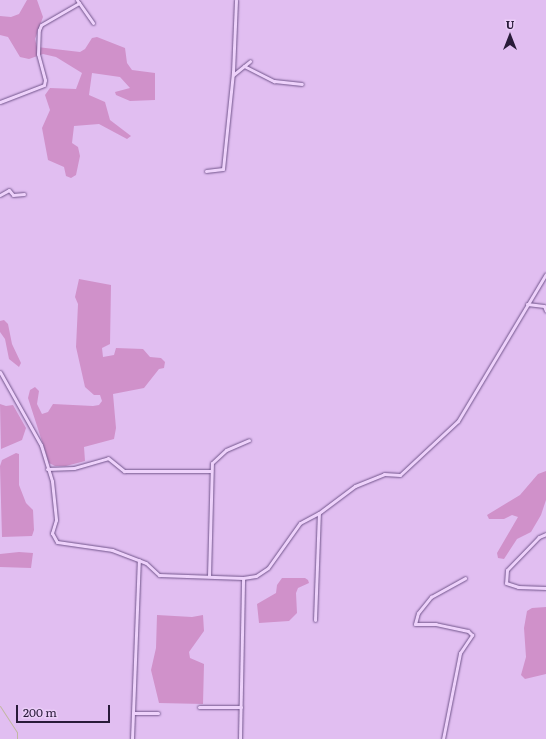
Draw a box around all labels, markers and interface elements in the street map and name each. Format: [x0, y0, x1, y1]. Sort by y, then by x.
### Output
north arrow [490, 16, 530, 56]
text: U [506, 16, 514, 32]
scale bar [18, 697, 112, 723]
text: 200 m [23, 703, 57, 721]

